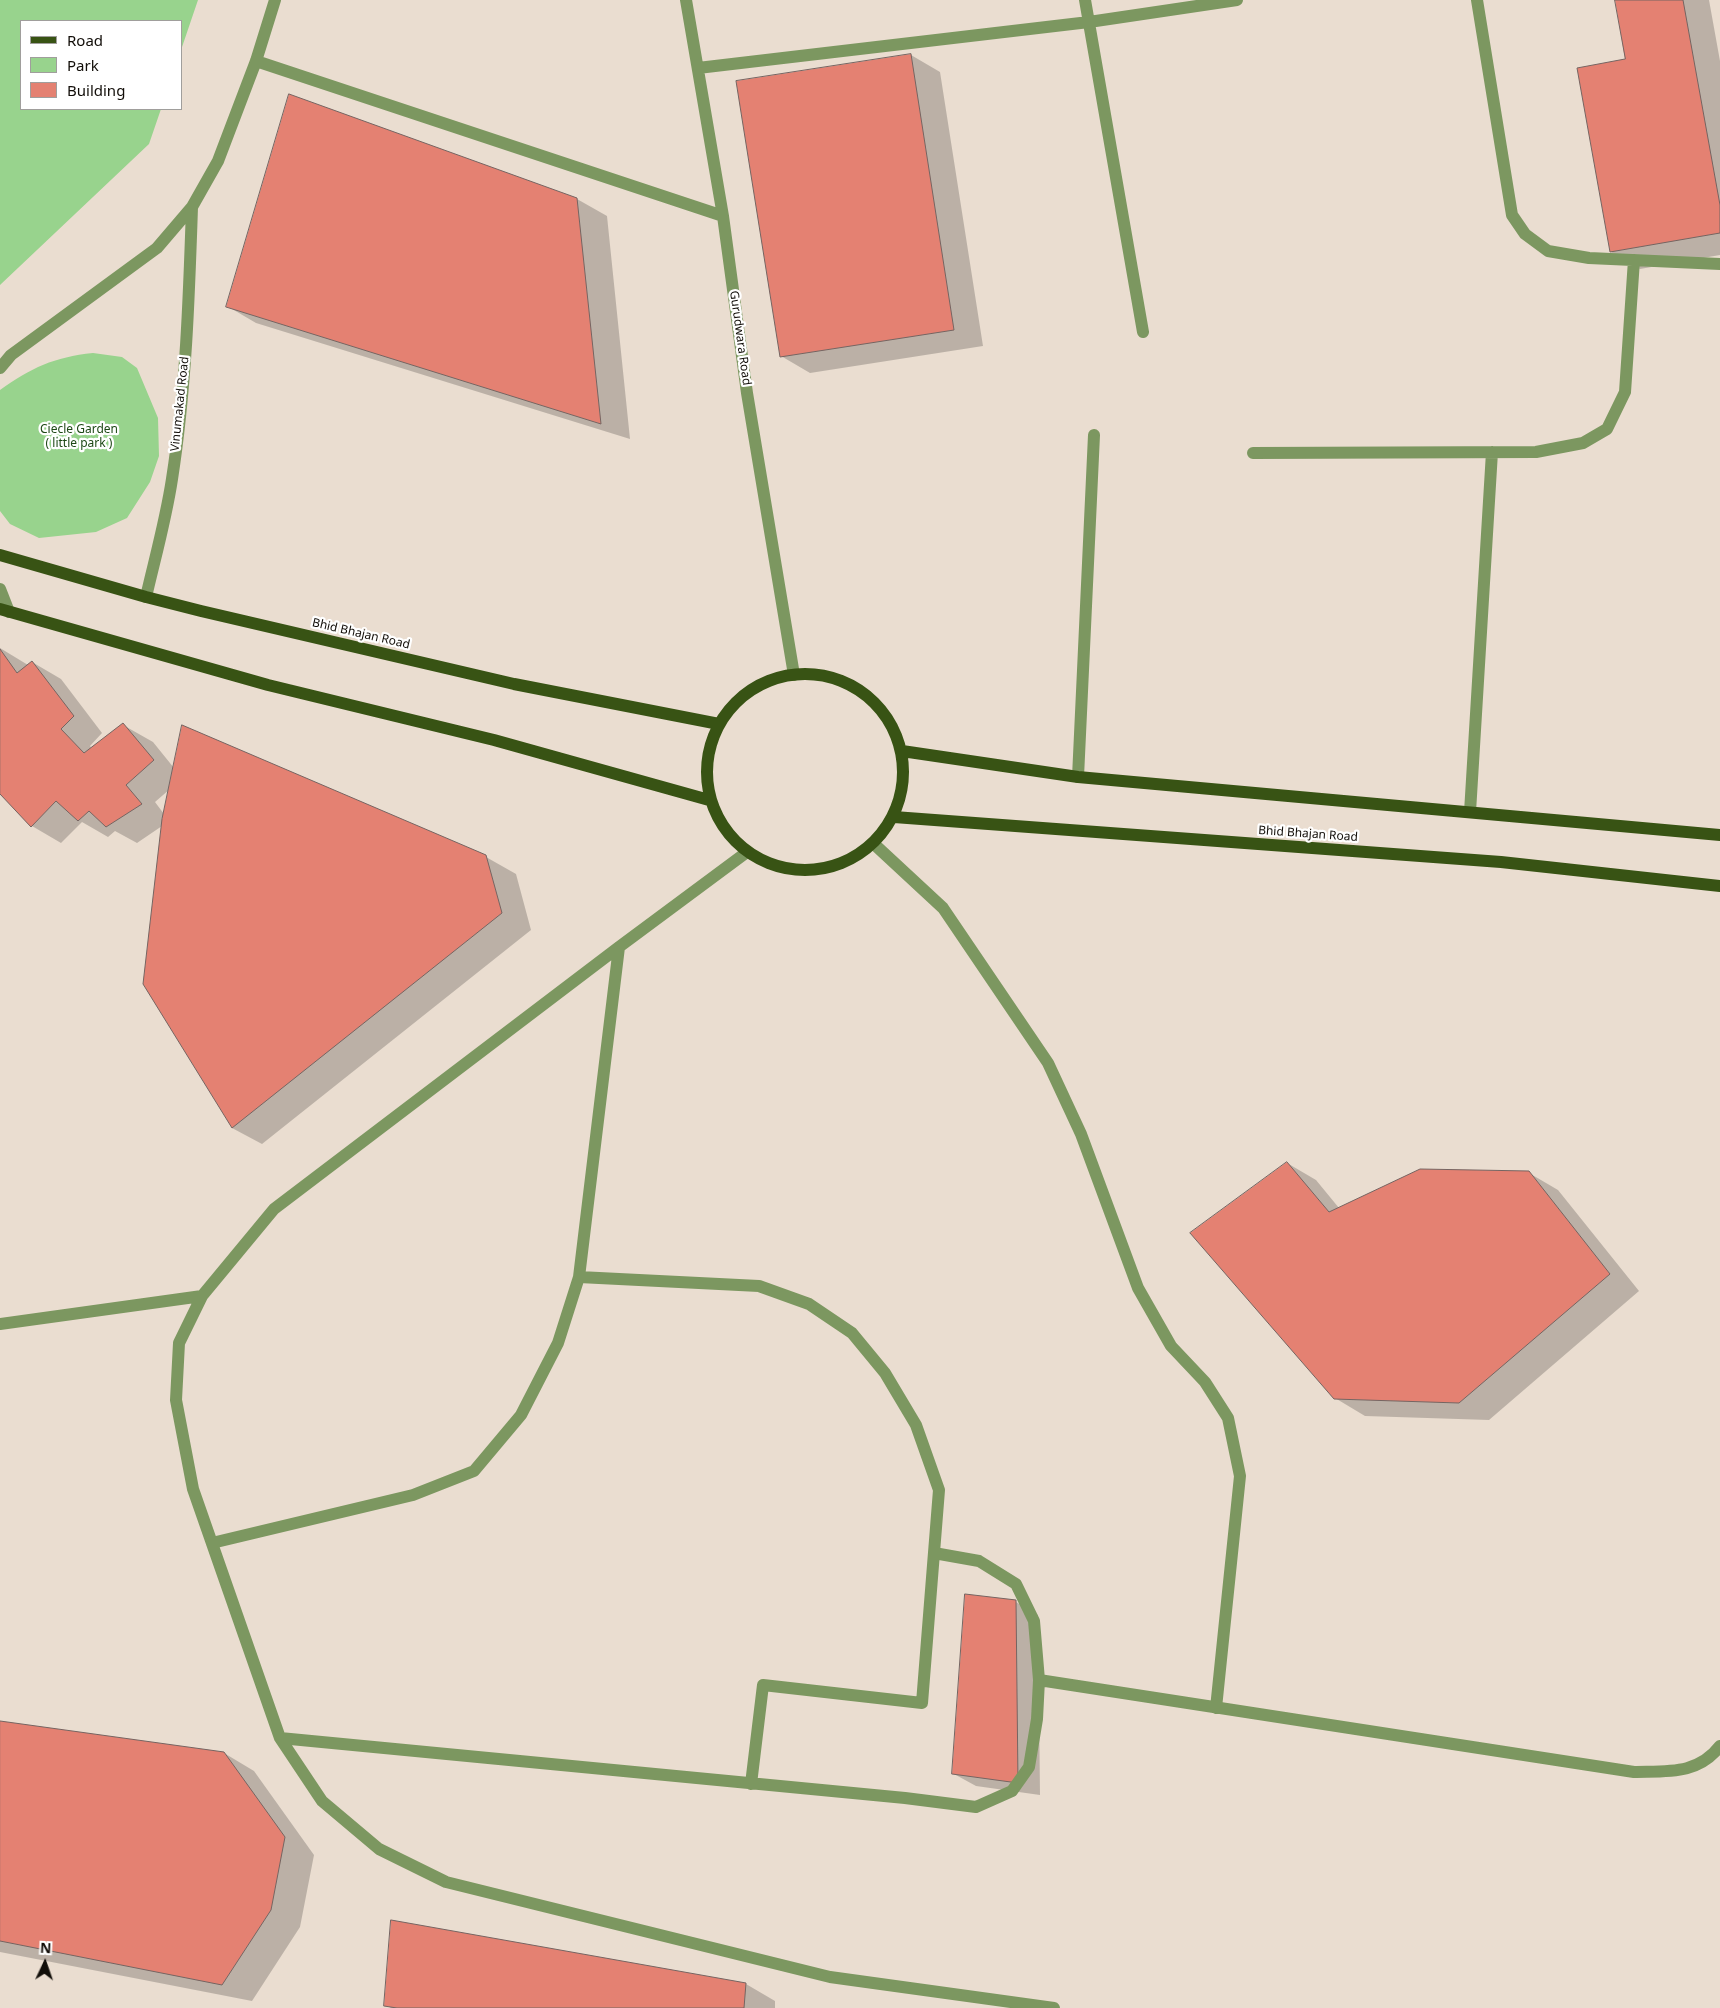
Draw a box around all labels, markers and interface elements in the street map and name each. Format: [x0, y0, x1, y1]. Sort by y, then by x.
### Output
legend [20, 20, 182, 110]
text: Road [67, 30, 103, 50]
text: Park [67, 55, 99, 75]
text: Building [67, 80, 125, 100]
street label: Gurudwara Road [726, 290, 754, 386]
street label: Vinumakad Road [168, 356, 192, 452]
park label: Ciecle Garden ( little park ) [40, 423, 118, 451]
street label: Bhid Bhajan Road [311, 616, 411, 652]
street label: Bhid Bhajan Road [1258, 823, 1358, 845]
north arrow [20, 1938, 70, 1988]
text: N [40, 1938, 52, 1957]

